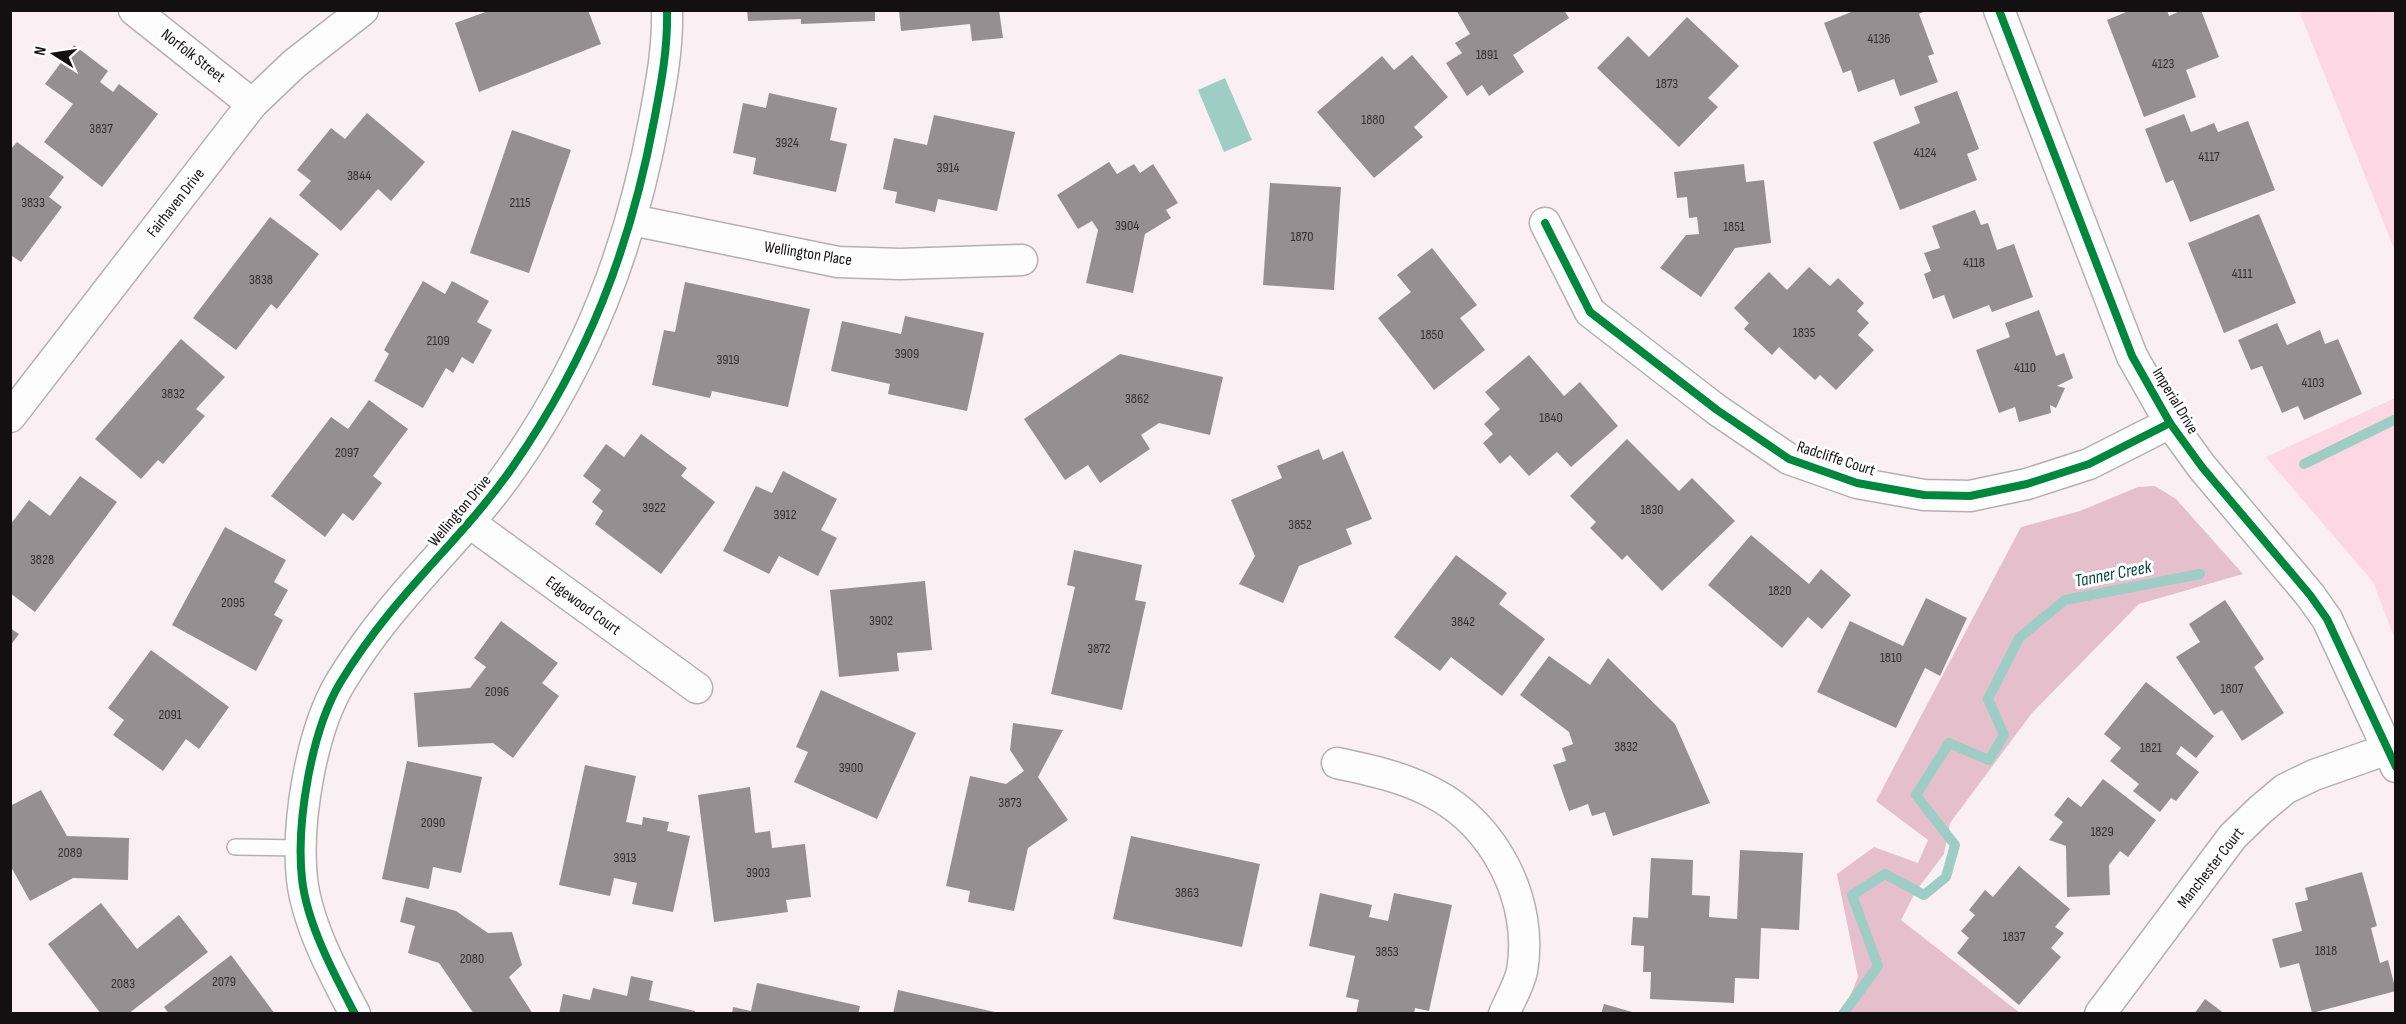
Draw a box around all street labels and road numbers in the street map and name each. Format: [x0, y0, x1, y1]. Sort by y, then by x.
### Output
street label: Norfolk Street [157, 25, 229, 87]
street label: Fairhaven Drive [143, 165, 209, 241]
street label: Wellington Place [763, 238, 853, 270]
street label: Imperial Drive [2148, 364, 2202, 438]
street label: Radcliffe Court [1794, 437, 1878, 481]
street label: Wellington Drive [425, 471, 495, 551]
street label: Edgewood Court [542, 572, 624, 640]
street label: Manchester Court [2174, 824, 2248, 912]

